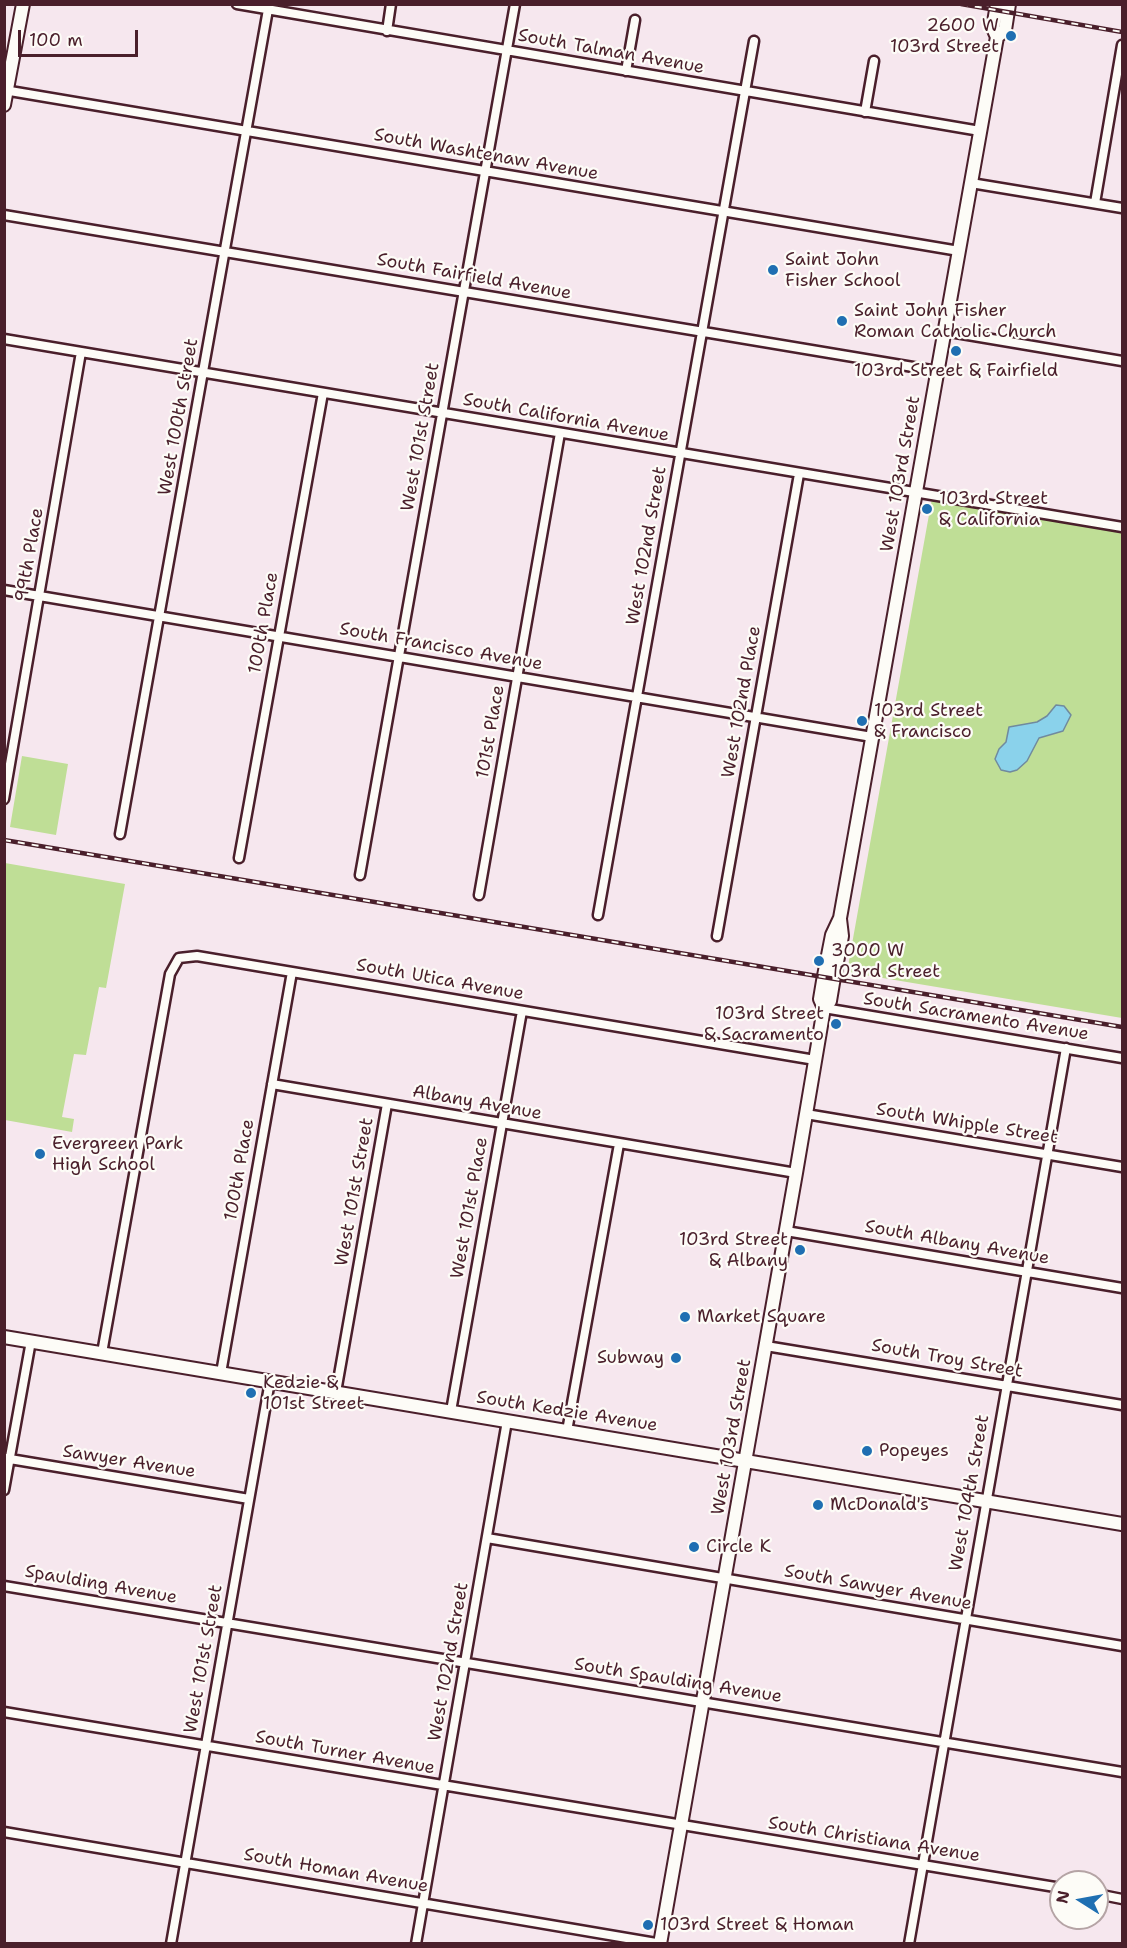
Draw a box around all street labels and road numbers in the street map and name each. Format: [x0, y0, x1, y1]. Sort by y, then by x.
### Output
street label: South Talman Avenue [516, 25, 706, 79]
street label: South Washtenaw Avenue [372, 125, 600, 185]
street label: South Fairfield Avenue [375, 249, 573, 305]
street label: West 100th Street [155, 337, 203, 497]
street label: West 101st Street [397, 361, 445, 513]
street label: South California Avenue [461, 389, 671, 447]
street label: West 103rd Street [877, 394, 925, 554]
street label: West 102nd Street [622, 465, 672, 627]
street label: 99th Place [11, 506, 49, 604]
street label: 100th Place [244, 570, 284, 676]
street label: South Francisco Avenue [338, 618, 544, 676]
street label: West 102nd Place [718, 624, 766, 780]
street label: 101st Place [472, 684, 510, 780]
street label: South Utica Avenue [355, 955, 525, 1005]
street label: South Sacramento Avenue [862, 988, 1090, 1046]
street label: Albany Avenue [411, 1081, 543, 1125]
street label: South Whipple Street [875, 1099, 1059, 1149]
street label: West 101st Street [331, 1116, 379, 1268]
street label: 100th Place [220, 1117, 260, 1223]
street label: West 101st Place [447, 1135, 493, 1281]
street label: South Albany Avenue [863, 1216, 1051, 1270]
street label: South Troy Street [870, 1335, 1024, 1383]
street label: West 103rd Street [708, 1357, 756, 1517]
street label: South Kedzie Avenue [475, 1387, 659, 1437]
street label: West 104th Street [946, 1413, 994, 1573]
street label: Sawyer Avenue [61, 1441, 197, 1483]
street label: Spaulding Avenue [23, 1561, 179, 1609]
street label: South Sawyer Avenue [782, 1561, 974, 1615]
street label: West 102nd Street [424, 1581, 474, 1743]
street label: West 101st Street [180, 1583, 228, 1735]
street label: South Spaulding Avenue [573, 1654, 783, 1708]
street label: South Turner Avenue [253, 1727, 437, 1779]
street label: South Christiana Avenue [767, 1813, 981, 1867]
street label: South Homan Avenue [242, 1844, 430, 1898]

